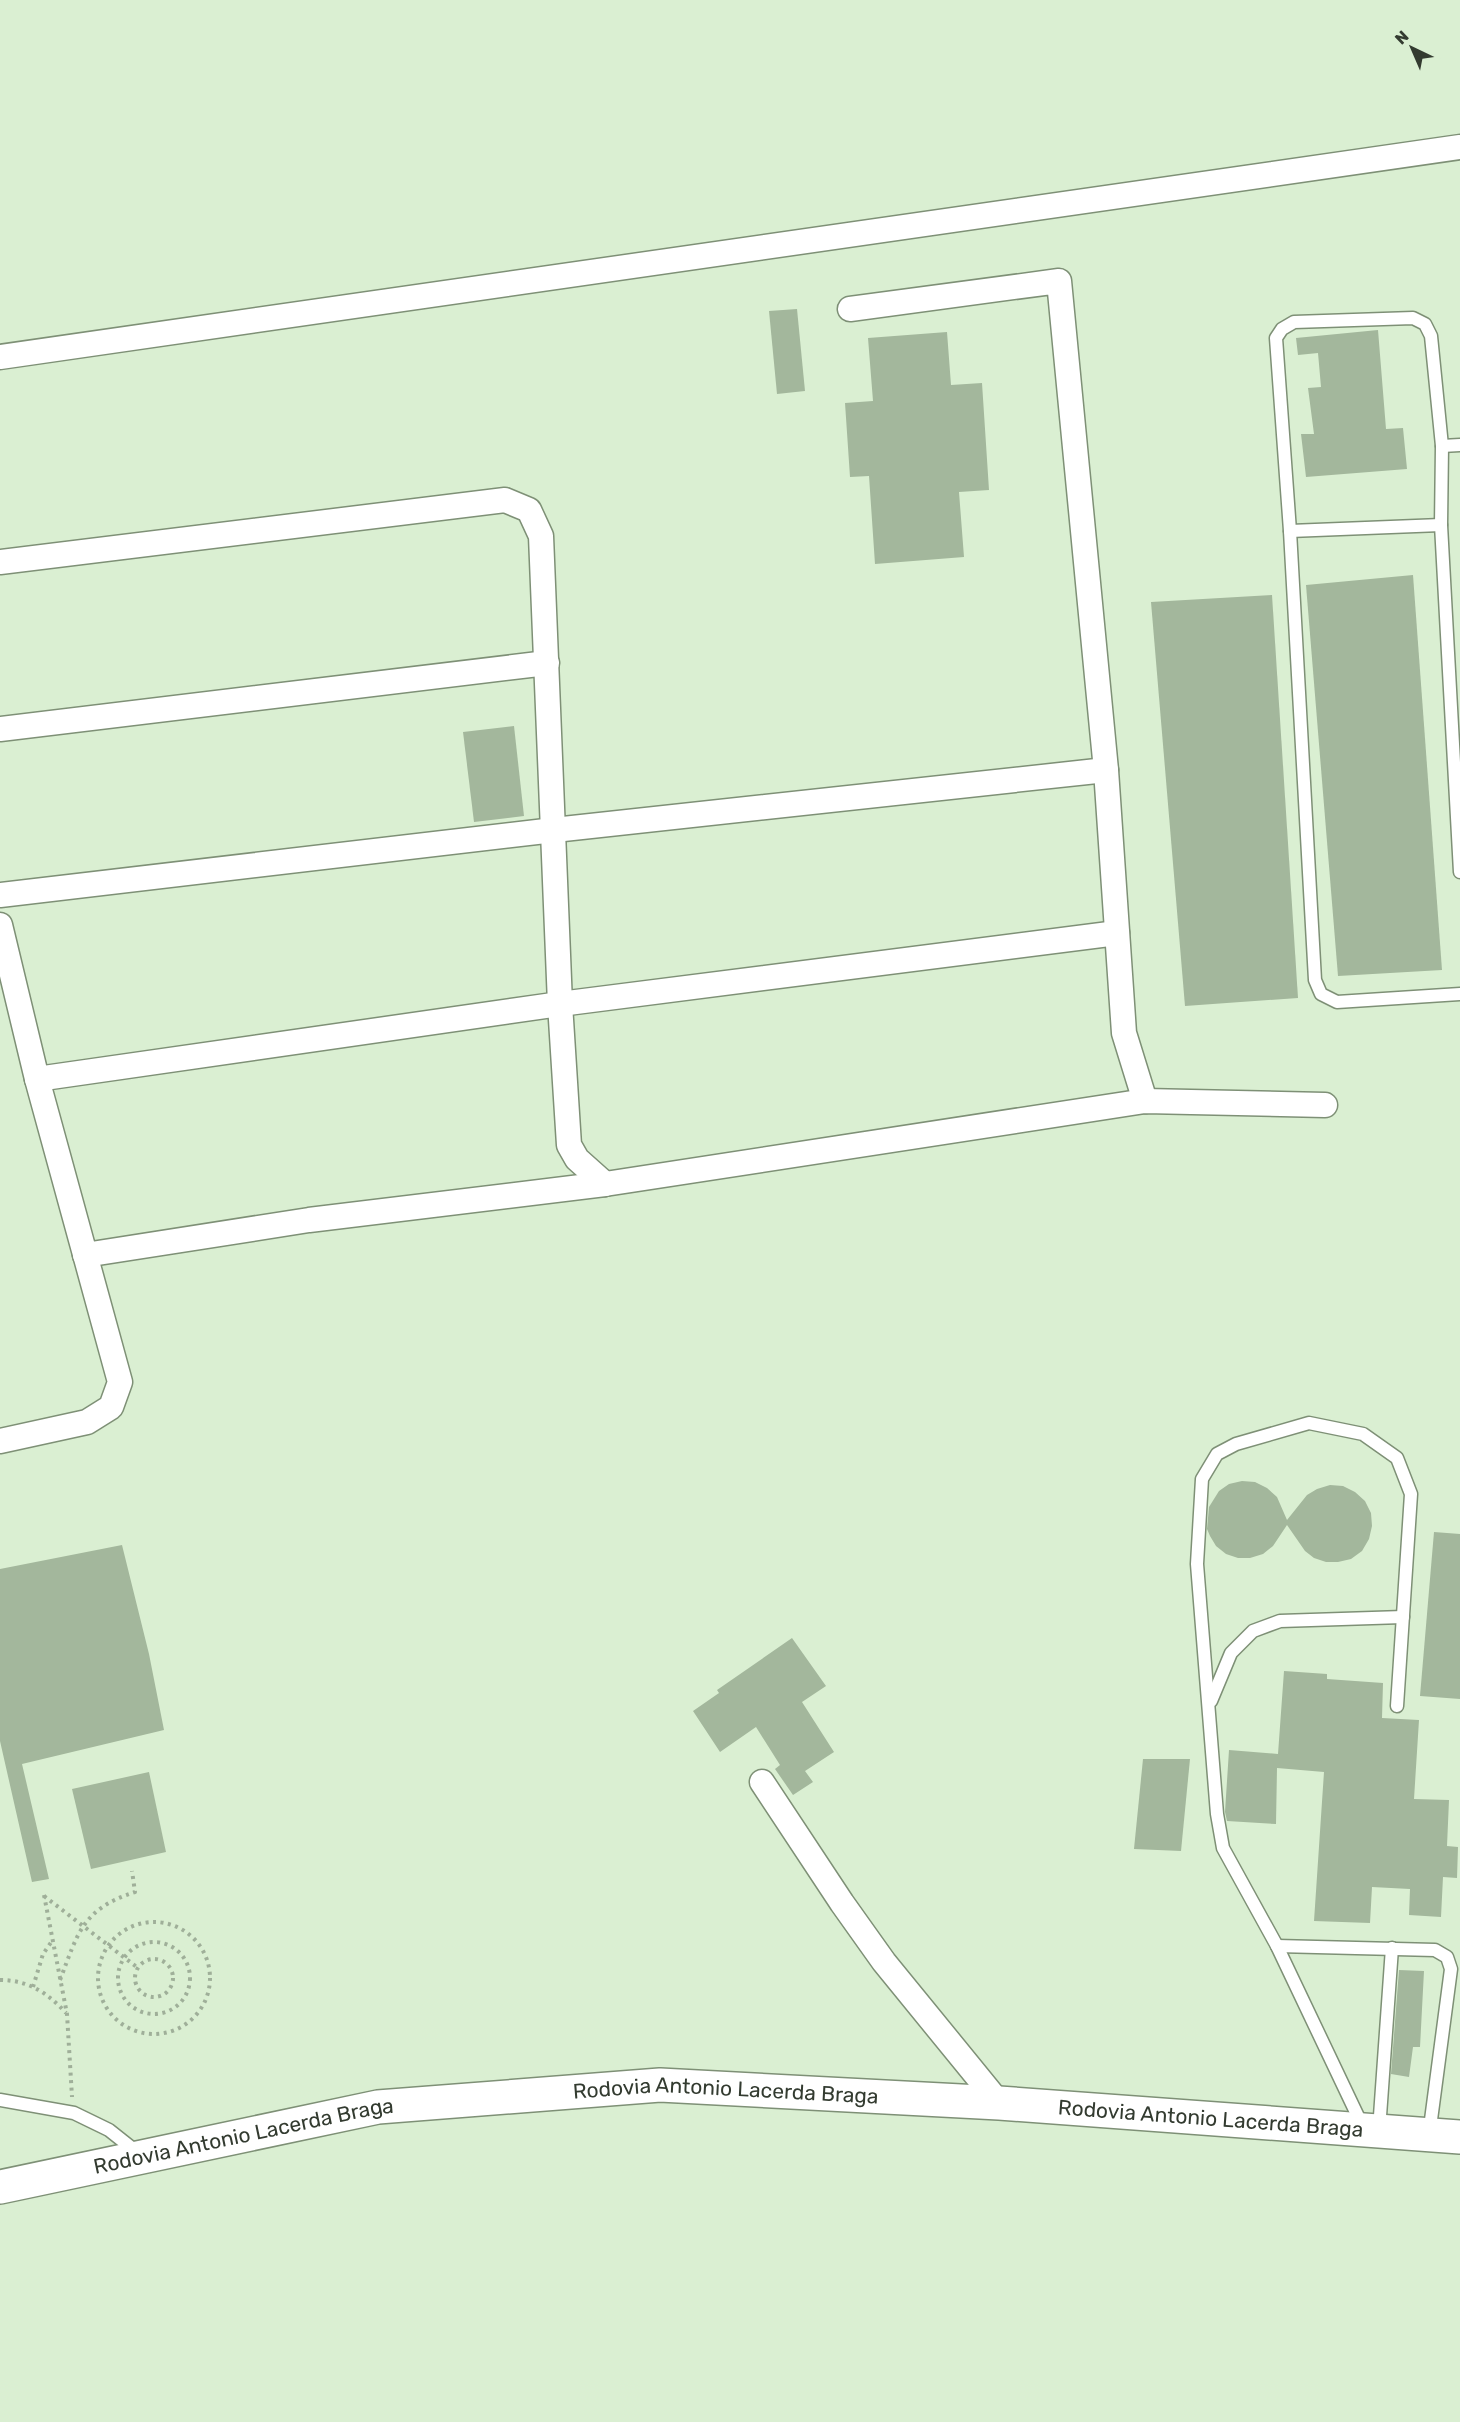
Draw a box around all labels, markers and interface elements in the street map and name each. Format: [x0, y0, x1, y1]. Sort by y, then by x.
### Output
north arrow [1382, 18, 1442, 78]
text: N [1391, 27, 1413, 48]
street label: Rodovia Antonio Lacerda Braga [572, 2072, 879, 2109]
street label: Rodovia Antonio Lacerda Braga [91, 2093, 395, 2179]
street label: Rodovia Antonio Lacerda Braga [1057, 2094, 1364, 2142]

